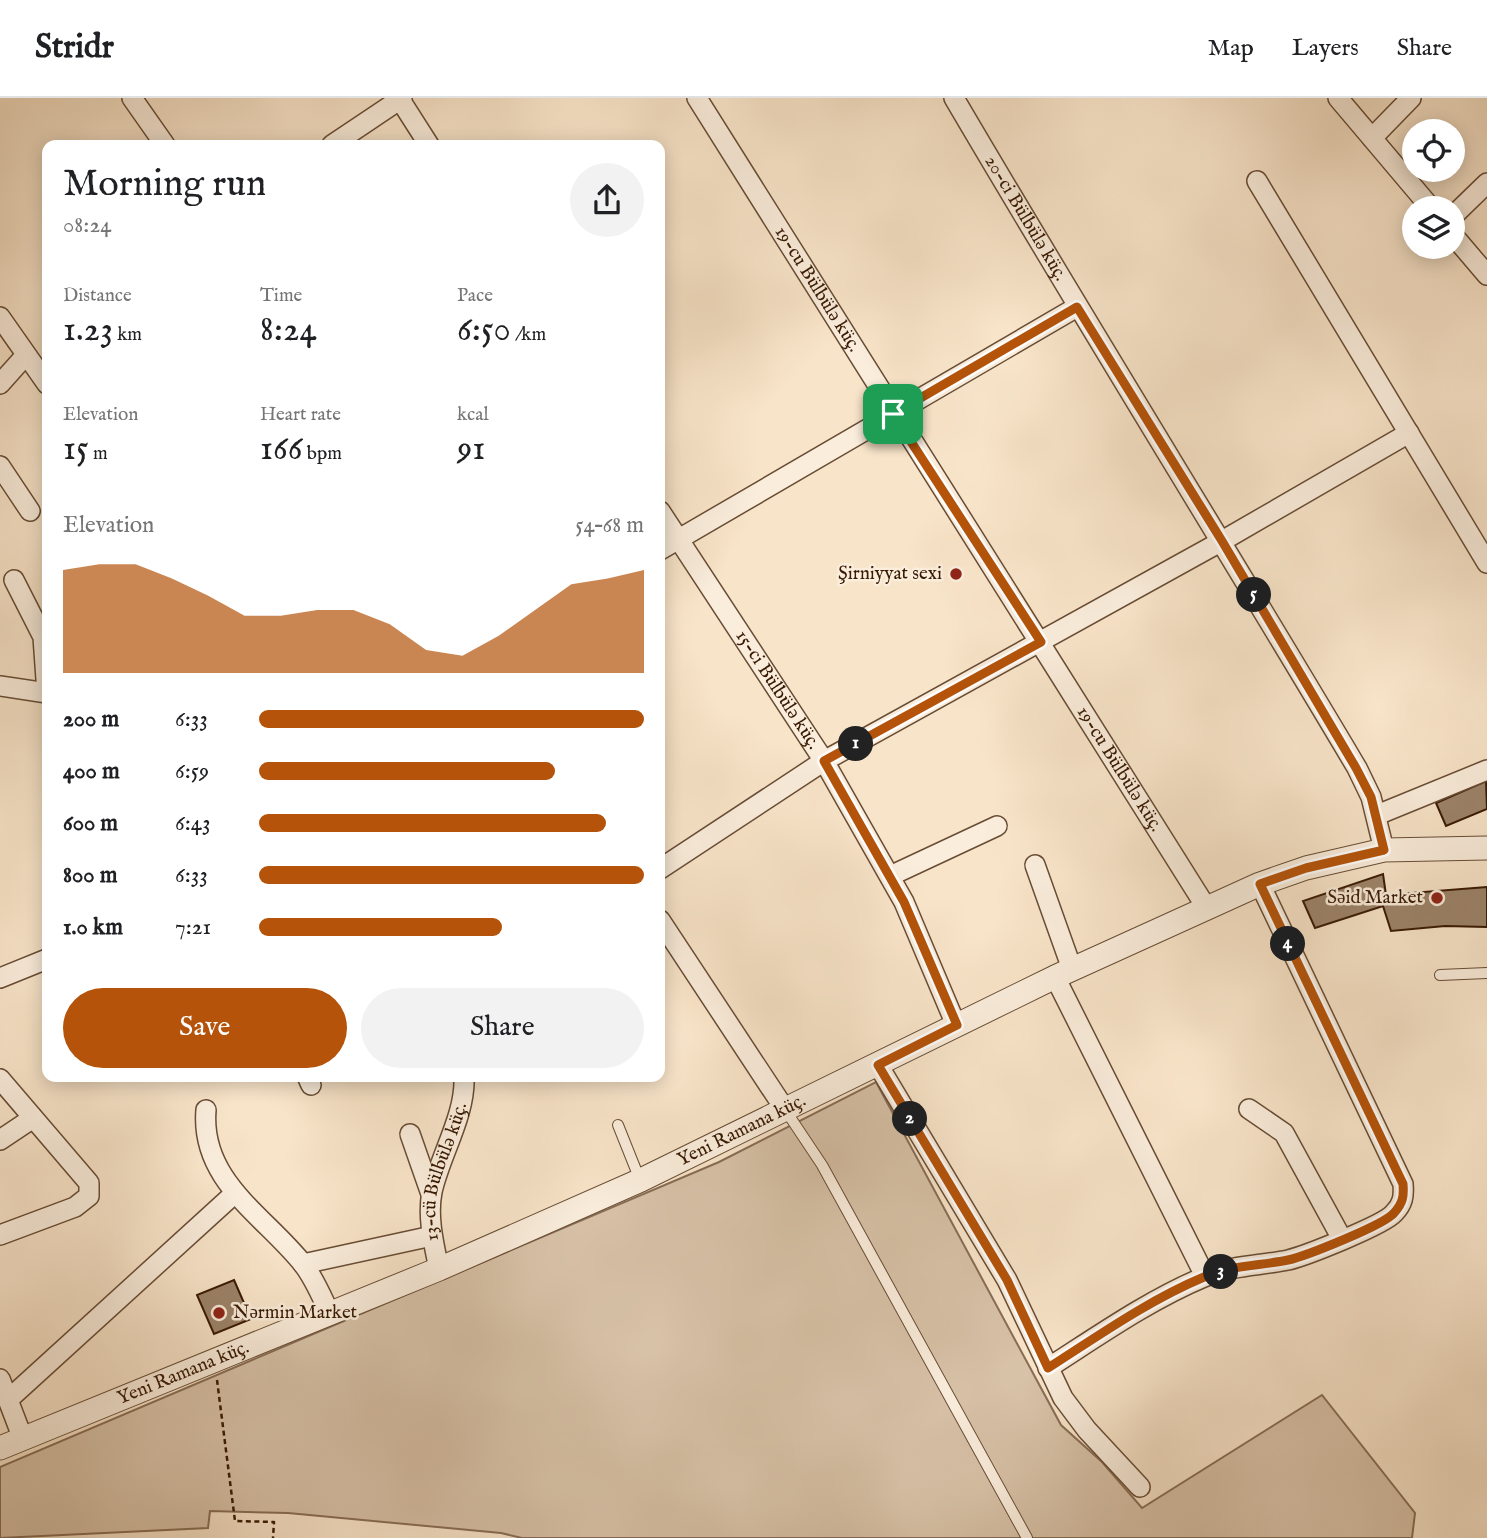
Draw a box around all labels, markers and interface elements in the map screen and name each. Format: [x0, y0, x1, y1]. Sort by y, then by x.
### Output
text: Stridr [35, 27, 114, 69]
text: Map [1208, 33, 1254, 64]
text: Layers [1292, 33, 1359, 64]
text: Share [1397, 33, 1452, 64]
map controls [1402, 119, 1465, 259]
button: locate [1402, 119, 1465, 182]
street label: 20-ci Bülbülə küç. [979, 151, 1072, 286]
text: Morning run [63, 161, 266, 209]
button: share [570, 163, 644, 237]
button: layers [1402, 196, 1465, 259]
text: 08:24 [63, 211, 111, 240]
street label: 19-cu Bülbülə küç. [769, 222, 866, 357]
text: Distance [63, 284, 132, 308]
text: Time [260, 284, 302, 308]
text: Pace [457, 284, 493, 308]
text: 1.23 [63, 308, 113, 353]
text: 8:24 [260, 308, 317, 353]
text: 6:50 [457, 308, 511, 353]
text: km [113, 323, 142, 347]
text: /km [511, 323, 546, 347]
pin [863, 384, 923, 444]
icon: arrive [874, 395, 912, 433]
text: Elevation [63, 403, 138, 427]
text: Heart rate [260, 403, 341, 427]
text: kcal [457, 403, 489, 427]
text: 15 [63, 427, 89, 472]
text: 166 [260, 427, 303, 472]
text: 91 [457, 427, 485, 472]
text: m [89, 442, 108, 466]
text: bpm [303, 442, 342, 466]
text: Elevation [63, 511, 154, 540]
text: 54–68 m [575, 511, 644, 540]
place label: Şirniyyat sexi [838, 562, 942, 586]
marker: Şirniyyat sexi [948, 566, 964, 582]
pin: 5 [1236, 578, 1272, 612]
text: 5 [1250, 582, 1257, 606]
street label: 15-ci Bülbülə küç. [730, 626, 825, 754]
street label: 19-cu Bülbülə küç. [1071, 702, 1168, 837]
text: 200 m [63, 705, 119, 734]
text: 6:33 [175, 705, 208, 734]
pin: 1 [838, 726, 874, 762]
text: 1 [852, 731, 859, 755]
text: 400 m [63, 757, 120, 786]
text: 6:59 [175, 757, 209, 786]
text: 600 m [63, 809, 118, 838]
text: 6:43 [175, 809, 211, 838]
text: 800 m [63, 861, 117, 890]
text: 6:33 [175, 861, 208, 890]
place label: Səid Market [1327, 886, 1423, 910]
marker: Səid Market [1429, 890, 1445, 906]
text: 1.0 km [63, 913, 123, 942]
text: 7:21 [175, 913, 211, 942]
pin: 4 [1270, 926, 1306, 962]
text: 4 [1283, 931, 1292, 955]
button: Save [63, 988, 347, 1068]
button: Share [361, 988, 644, 1068]
street label: Yeni Ramana küç. [673, 1089, 810, 1172]
street label: 13-cü Bülbülə küç. [418, 1101, 473, 1243]
pin: 2 [892, 1102, 928, 1136]
text: 2 [905, 1106, 914, 1130]
pin: 3 [1204, 1254, 1238, 1290]
text: 3 [1217, 1259, 1224, 1283]
place label: Nərmin Market [233, 1301, 358, 1325]
marker: Nərmin Market [211, 1305, 227, 1321]
street label: Yeni Ramana küç. [114, 1336, 253, 1411]

